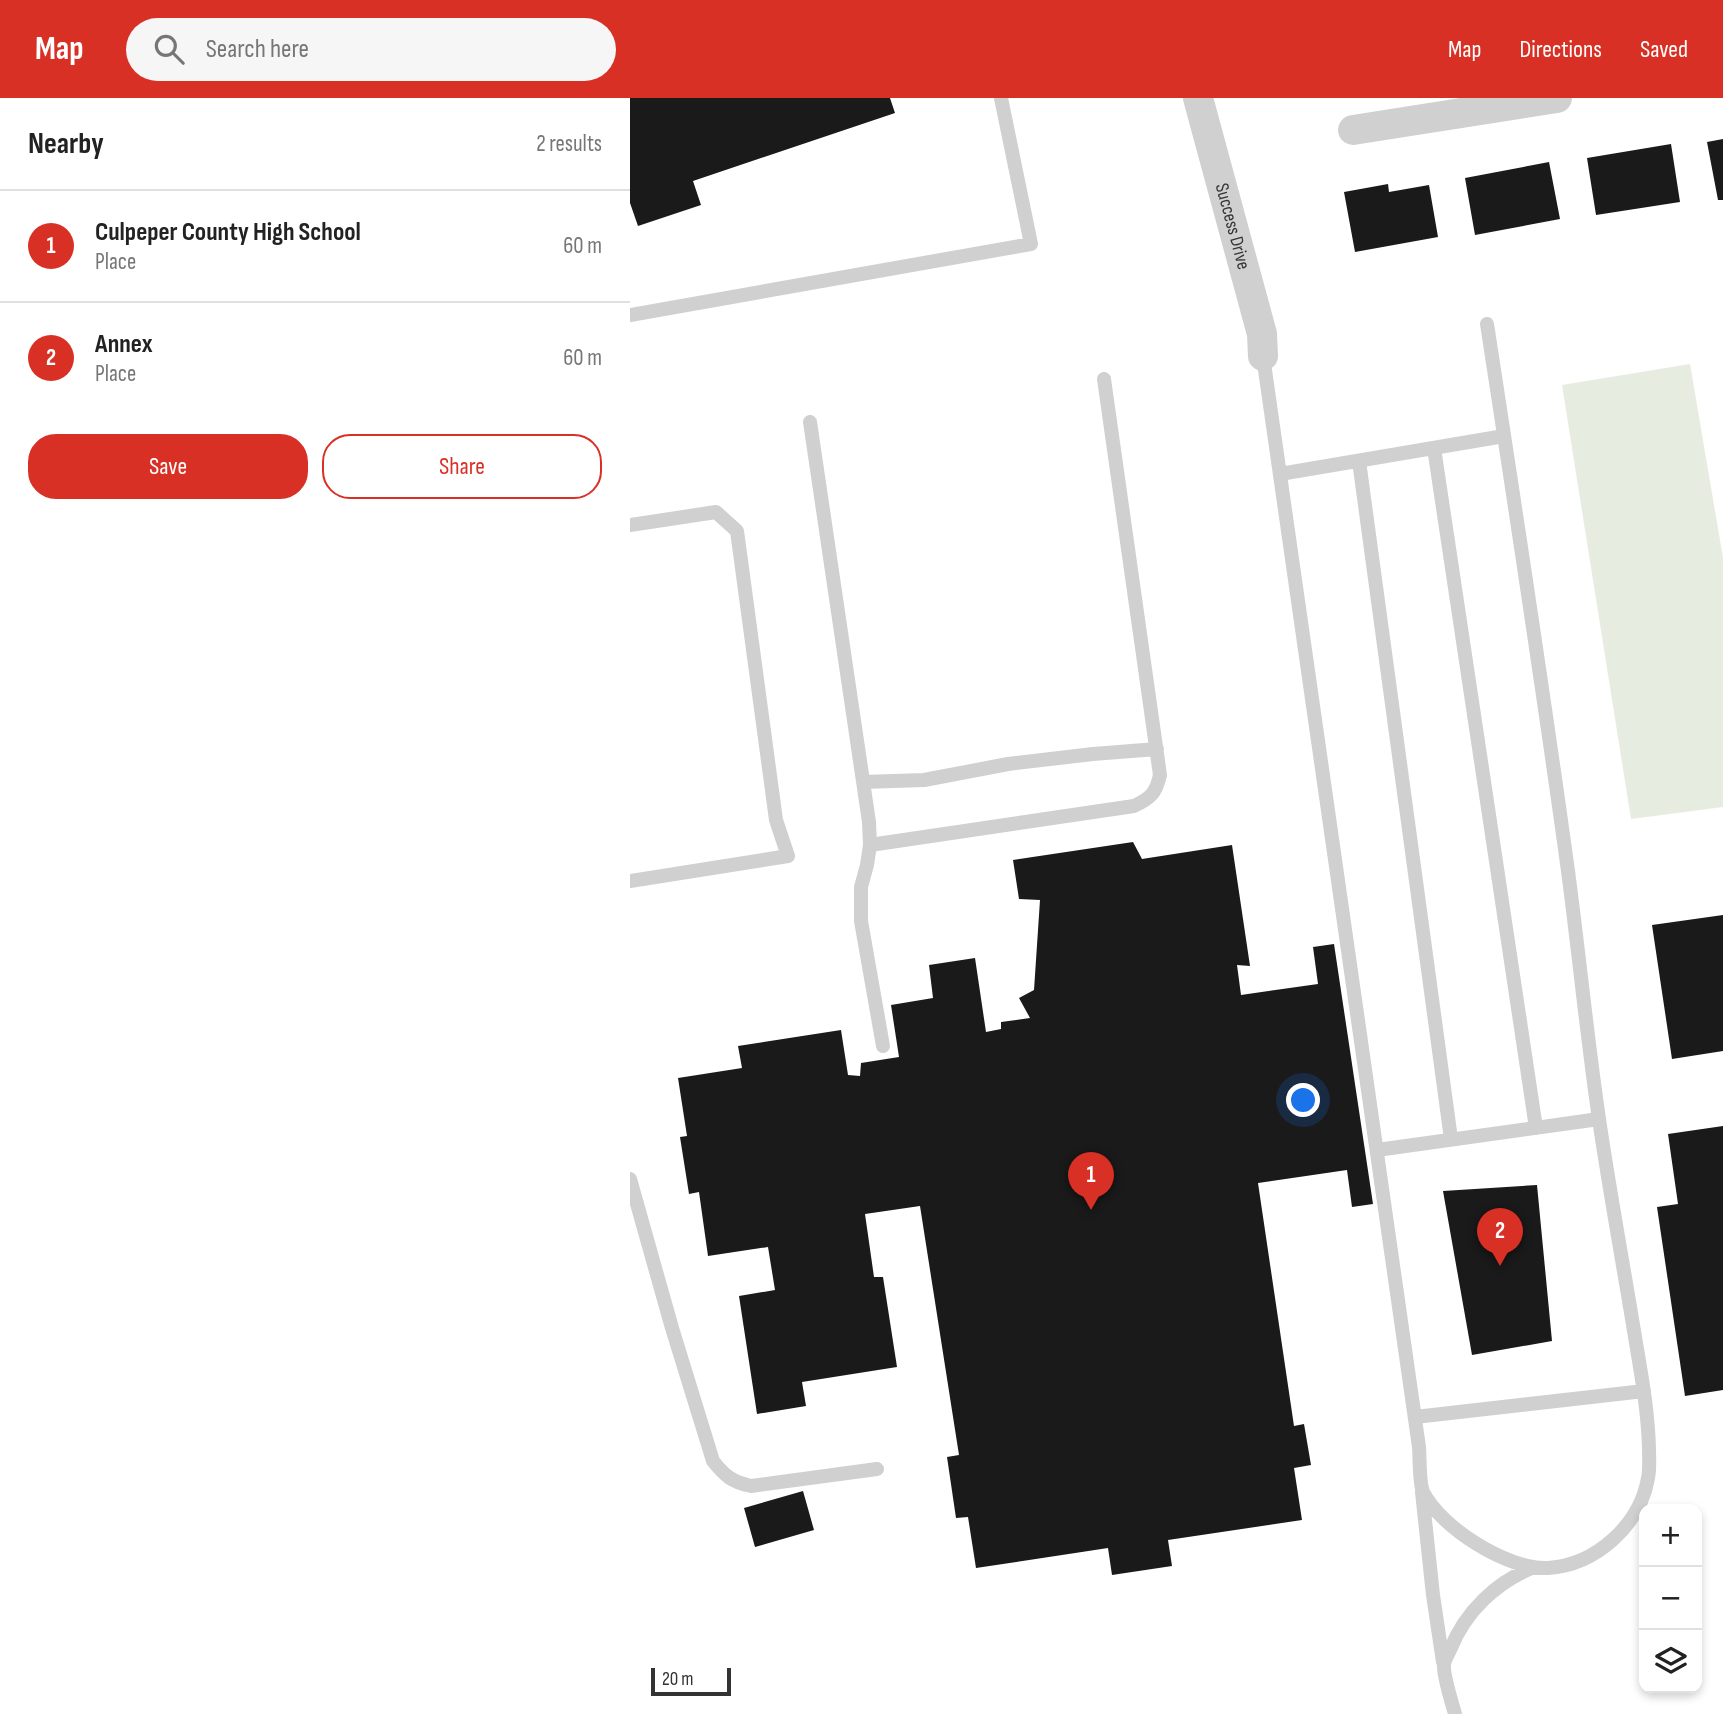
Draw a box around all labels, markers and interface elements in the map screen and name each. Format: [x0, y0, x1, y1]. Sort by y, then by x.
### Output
search box [126, 18, 616, 81]
text: Map [35, 29, 84, 69]
icon: search [150, 30, 188, 68]
text: Search here [206, 34, 309, 65]
text: Map [1448, 35, 1481, 64]
text: Directions [1519, 35, 1602, 64]
text: Saved [1640, 35, 1688, 64]
text: Nearby [28, 126, 104, 162]
text: 2 results [536, 130, 602, 158]
street label: Success Drive [1210, 181, 1255, 272]
text: Culpeper County High School [95, 217, 361, 248]
text: 1 [46, 232, 56, 260]
text: 60 m [563, 232, 602, 260]
text: Place [95, 248, 136, 276]
text: Annex [95, 329, 153, 360]
text: 2 [46, 344, 56, 372]
text: 60 m [563, 344, 602, 372]
text: Place [95, 360, 136, 388]
button: Save [28, 434, 308, 499]
button: Share [322, 434, 602, 499]
your location [1286, 1083, 1320, 1117]
pin: 1 [1068, 1152, 1114, 1210]
pin: 2 [1477, 1208, 1523, 1266]
map controls [1639, 1504, 1702, 1693]
button: + [1639, 1504, 1702, 1567]
button: − [1639, 1567, 1702, 1630]
button: layers [1639, 1630, 1702, 1693]
scale bar [651, 1665, 732, 1697]
text: 20 m [662, 1668, 694, 1691]

